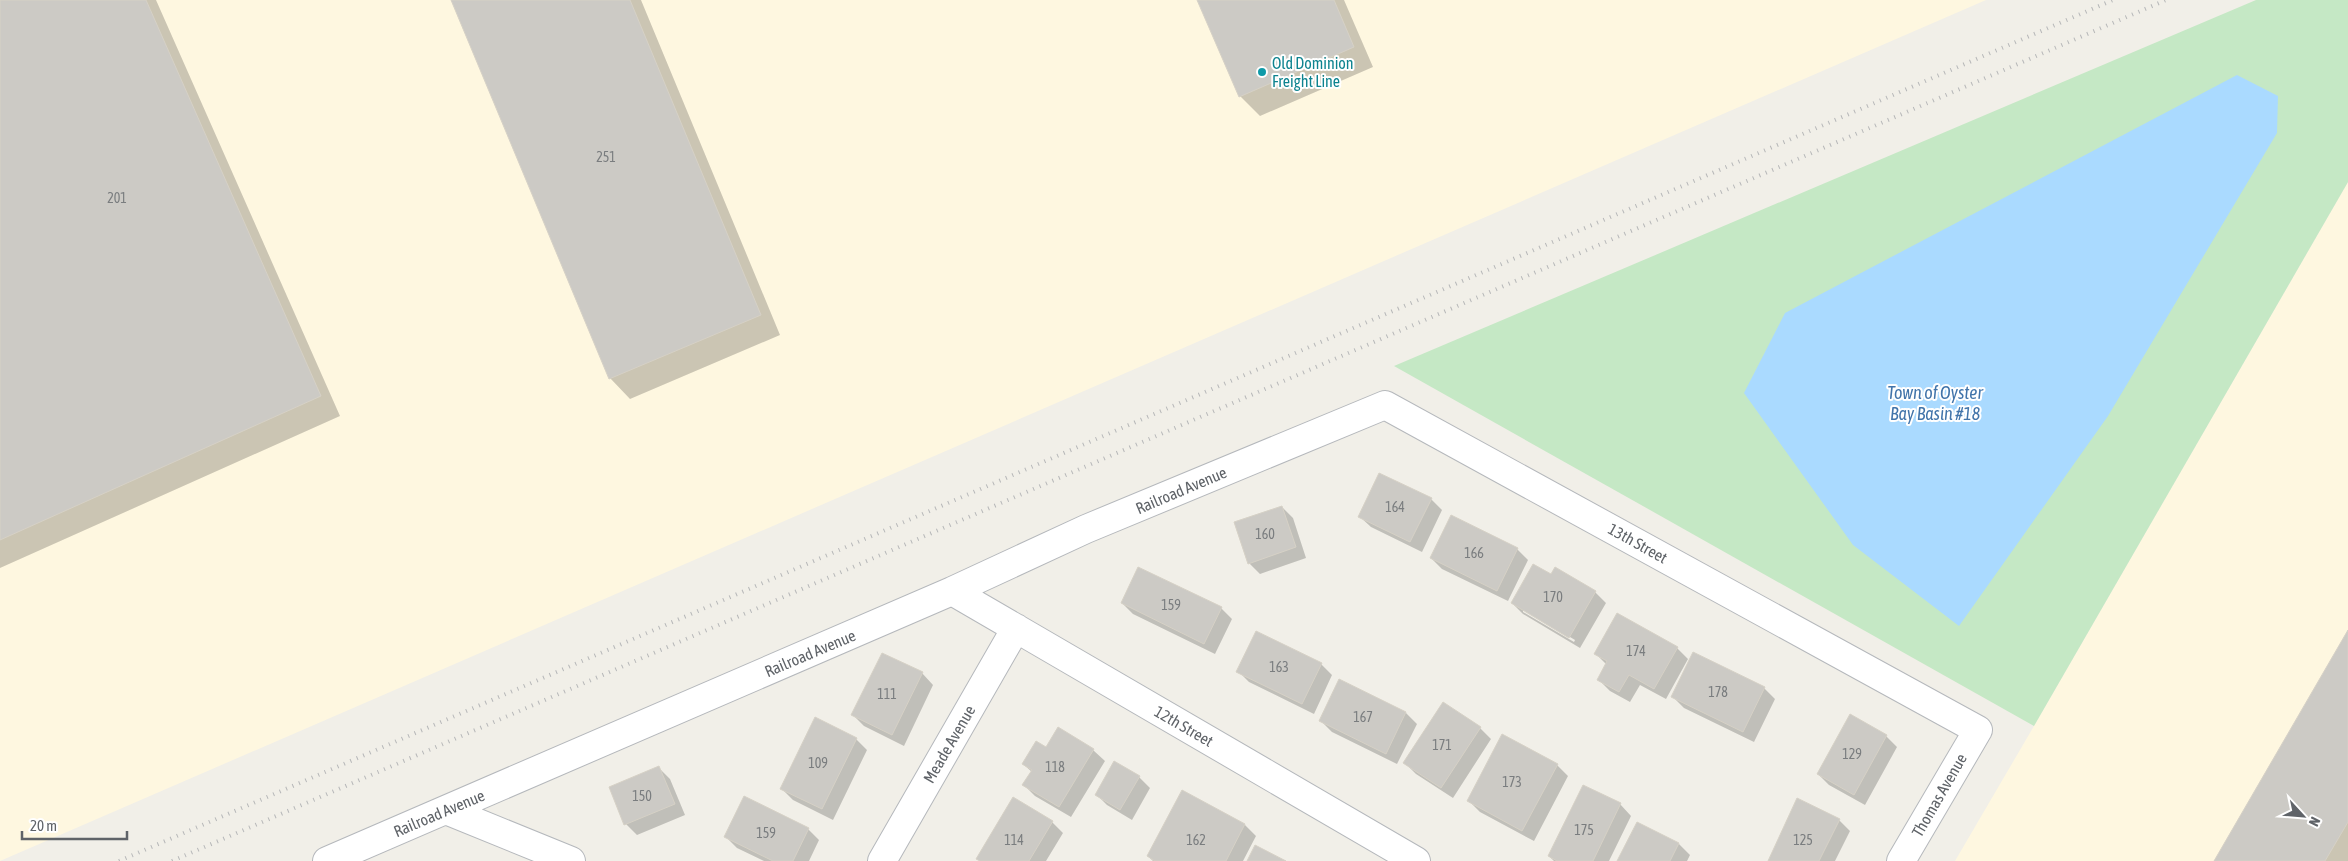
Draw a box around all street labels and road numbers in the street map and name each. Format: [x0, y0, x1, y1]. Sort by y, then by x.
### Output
street label: Railroad Avenue [1133, 463, 1229, 517]
street label: 13th Street [1605, 519, 1671, 567]
street label: Railroad Avenue [762, 626, 858, 680]
street label: Meade Avenue [920, 702, 978, 786]
street label: 12th Street [1151, 702, 1217, 750]
street label: Thomas Avenue [1908, 750, 1970, 840]
street label: Railroad Avenue [391, 786, 487, 840]

